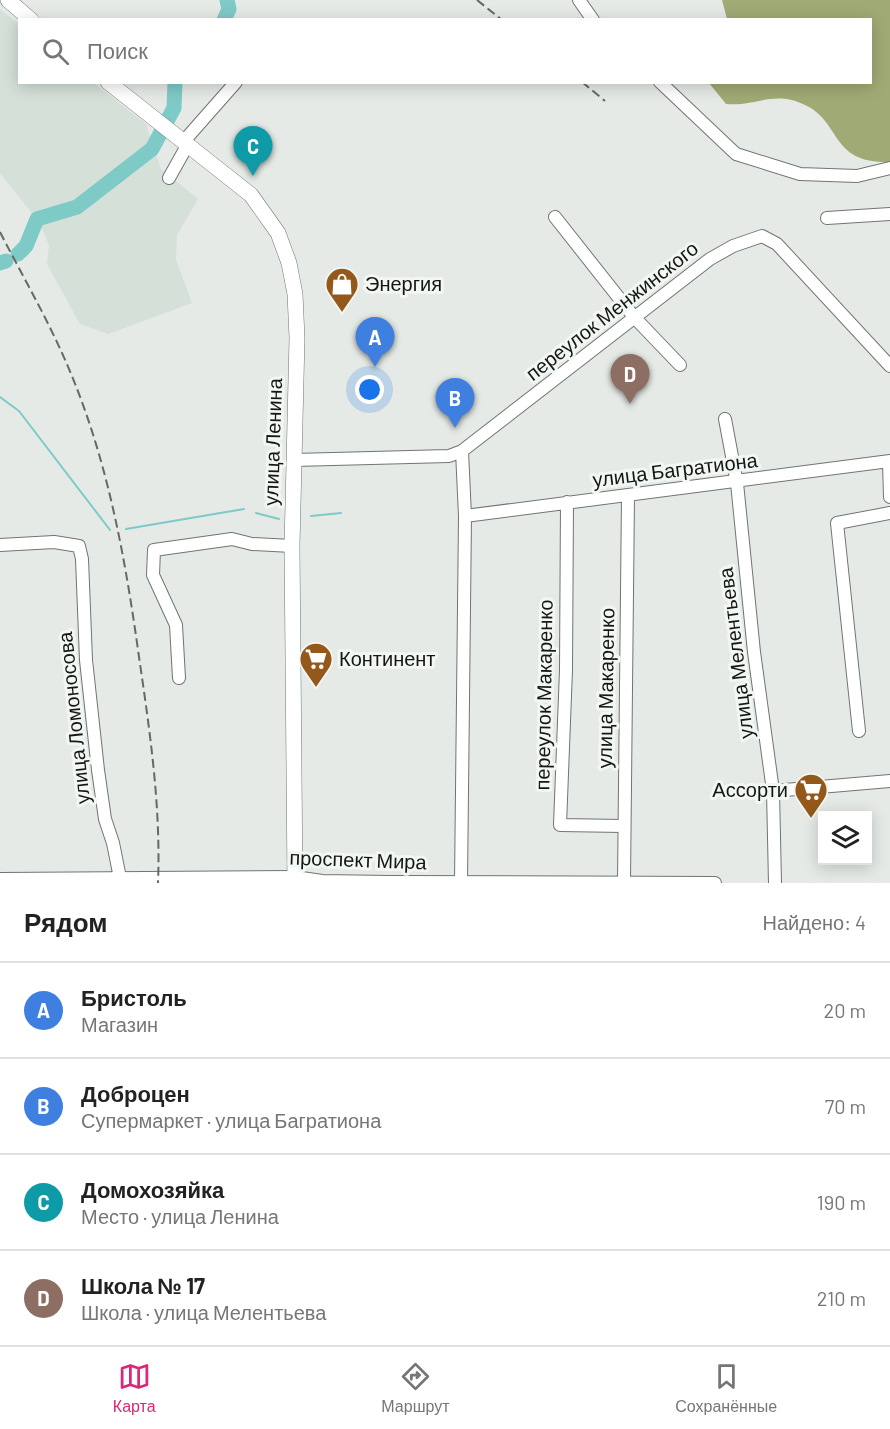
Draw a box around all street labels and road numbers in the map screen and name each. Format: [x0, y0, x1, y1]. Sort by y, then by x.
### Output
street label: переулок Менжинского [520, 235, 702, 385]
street label: улица Ленина [258, 377, 286, 506]
street label: улица Багратиона [591, 447, 760, 491]
street label: улица Мелентьева [712, 565, 757, 740]
street label: переулок Макаренко [529, 599, 557, 791]
street label: улица Макаренко [592, 607, 618, 769]
street label: улица Ломоносова [52, 630, 94, 805]
street label: проспект Мира [289, 845, 428, 873]

